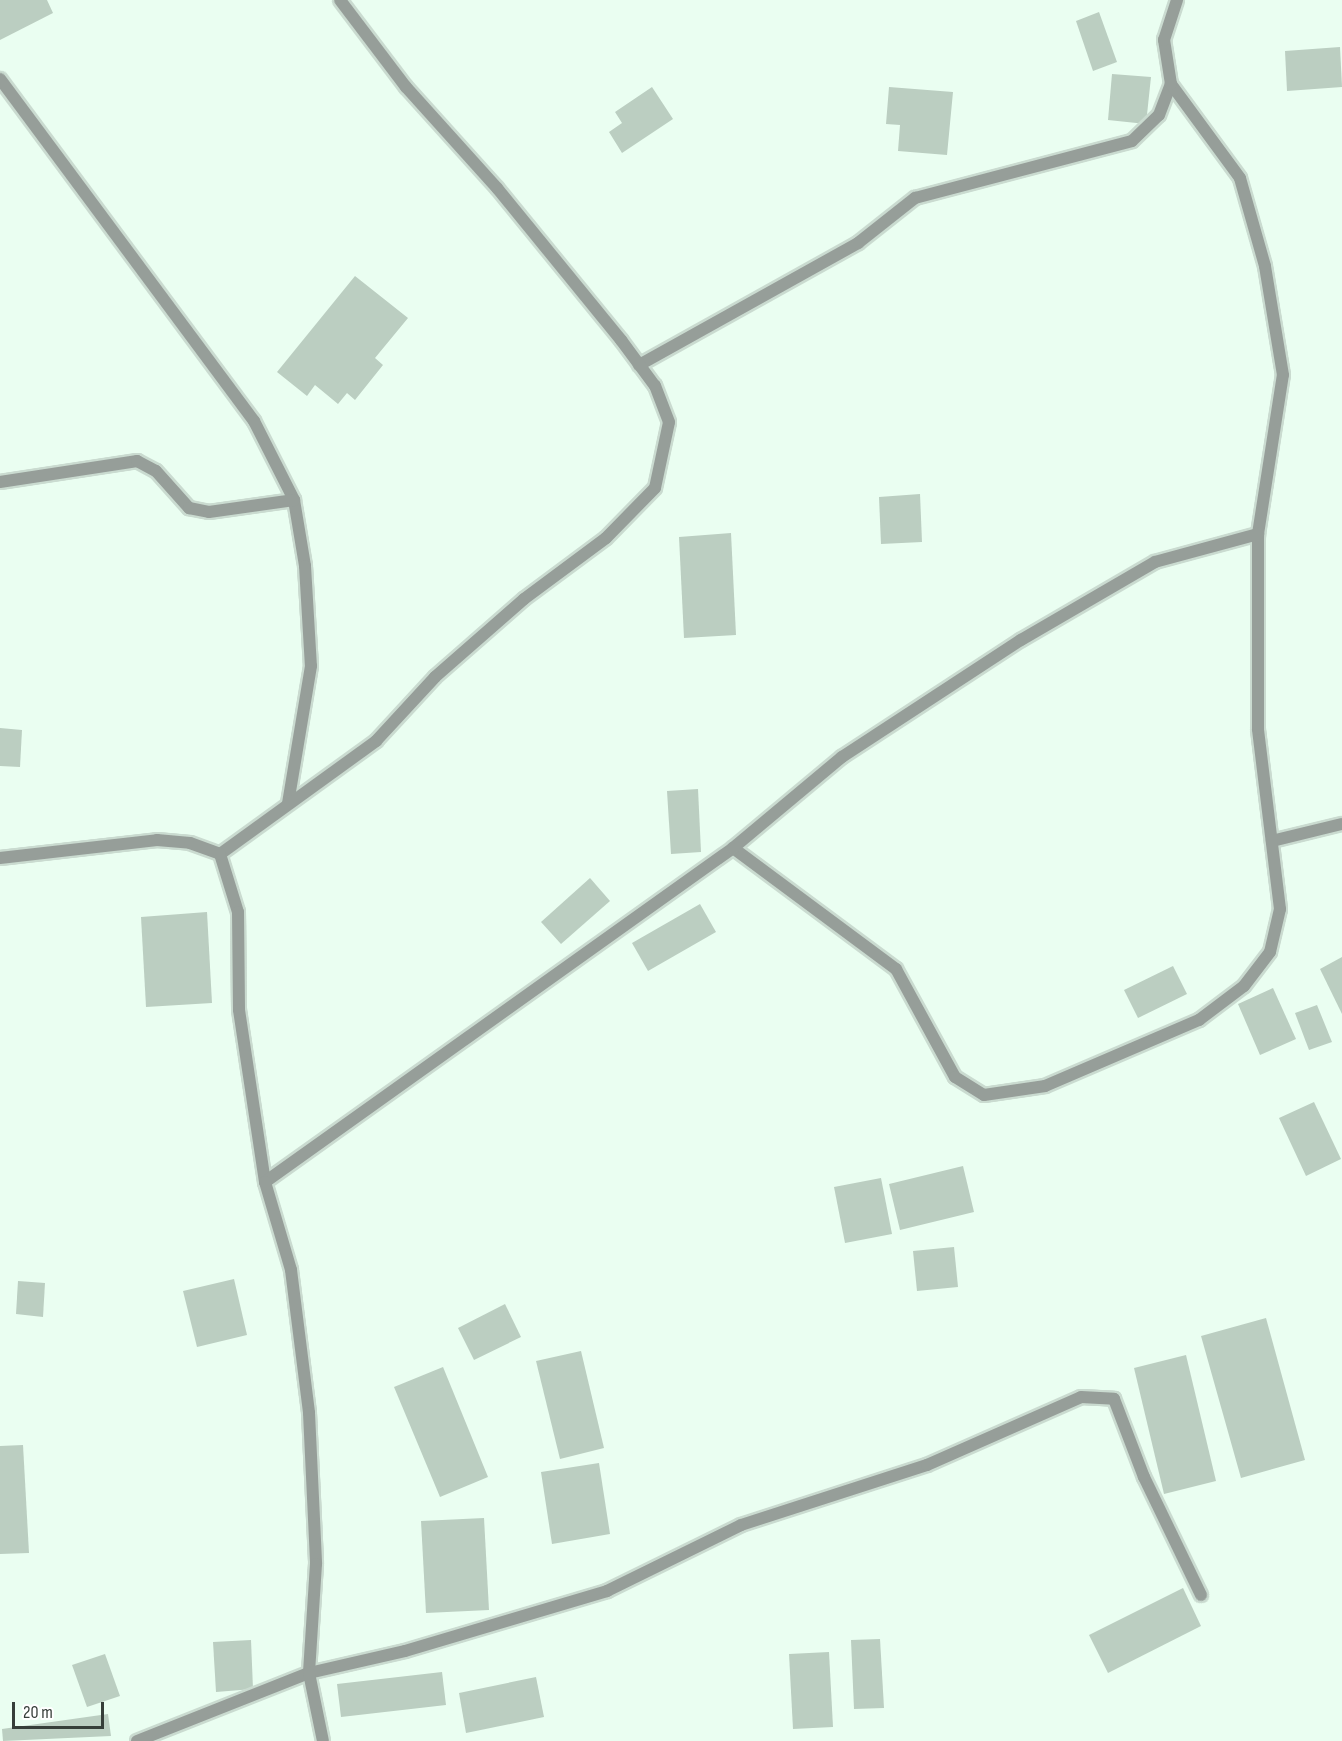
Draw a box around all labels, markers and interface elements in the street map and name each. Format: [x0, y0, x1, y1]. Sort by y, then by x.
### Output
scale bar [15, 1690, 106, 1728]
text: 20 m [23, 1702, 53, 1723]

